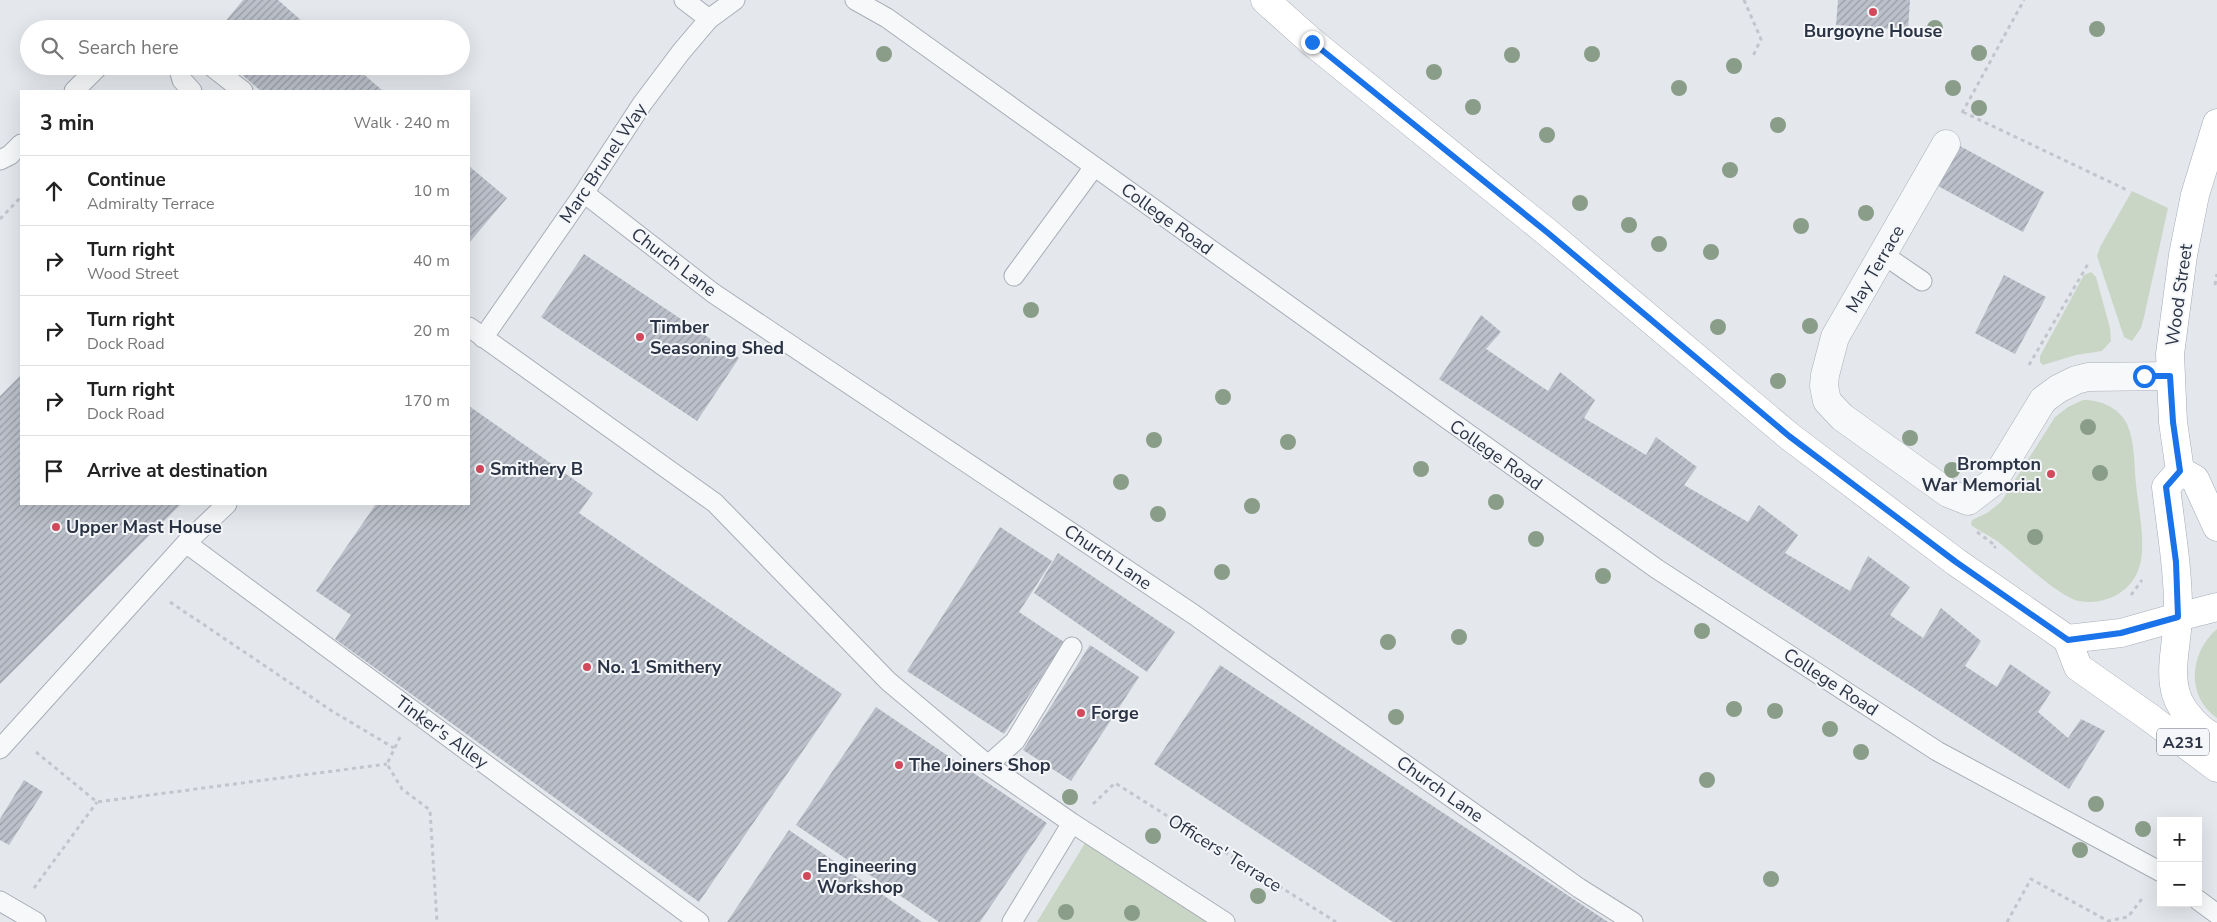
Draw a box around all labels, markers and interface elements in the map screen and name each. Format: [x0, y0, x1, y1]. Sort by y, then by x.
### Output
marker: Burgoyne House [1867, 6, 1879, 18]
place label: Burgoyne House [1804, 19, 1943, 43]
search box [20, 20, 470, 75]
route end [1301, 31, 1324, 54]
icon: search [38, 34, 66, 62]
text: Search here [78, 35, 179, 61]
street label: Marc Brunel Way [554, 98, 653, 228]
text: 3 min [40, 109, 94, 137]
text: Walk · 240 m [354, 112, 450, 134]
text: Continue [87, 167, 166, 193]
icon: ahead [40, 177, 68, 205]
street label: College Road [1116, 177, 1218, 261]
text: 10 m [413, 180, 450, 202]
text: Admiralty Terrace [87, 193, 215, 215]
street label: May Terrace [1840, 221, 1910, 317]
street label: Church Lane [626, 222, 722, 302]
text: Turn right [87, 237, 174, 263]
street label: Wood Street [2160, 242, 2198, 348]
icon: right [40, 247, 68, 275]
text: 40 m [413, 250, 450, 272]
text: Wood Street [87, 263, 179, 285]
text: Turn right [87, 307, 174, 333]
place label: Timber Seasoning Shed [650, 315, 784, 360]
icon: right [40, 317, 68, 345]
text: 20 m [413, 320, 450, 342]
marker: Timber Seasoning Shed [634, 331, 646, 343]
text: Dock Road [87, 333, 165, 355]
route start [2133, 365, 2156, 388]
text: Turn right [87, 377, 174, 403]
icon: right [40, 387, 68, 415]
text: 170 m [403, 390, 450, 412]
text: Dock Road [87, 403, 165, 425]
street label: College Road [1445, 414, 1547, 496]
place label: Brompton War Memorial [1922, 452, 2041, 497]
icon: arrive [40, 457, 68, 485]
place label: Smithery B [490, 457, 583, 481]
text: Arrive at destination [87, 458, 268, 484]
marker: Smithery B [474, 463, 486, 475]
marker: Brompton War Memorial [2045, 468, 2057, 480]
place label: Upper Mast House [66, 515, 222, 539]
street label: Church Lane [1059, 519, 1157, 595]
marker: Upper Mast House [50, 521, 62, 533]
street label: College Road [1779, 642, 1883, 722]
place label: No. 1 Smithery [597, 655, 722, 679]
marker: No. 1 Smithery [581, 661, 593, 673]
street label: Tinker's Alley [391, 690, 494, 774]
place label: Forge [1091, 701, 1139, 725]
marker: Forge [1075, 707, 1087, 719]
road number: A231 [2157, 729, 2209, 756]
street label: Church Lane [1392, 750, 1488, 828]
place label: The Joiners Shop [909, 753, 1051, 777]
marker: The Joiners Shop [893, 759, 905, 771]
street label: Officers' Terrace [1164, 808, 1286, 898]
map controls [2157, 817, 2202, 907]
button: + [2157, 817, 2202, 862]
place label: Engineering Workshop [817, 854, 917, 899]
button: − [2157, 862, 2202, 907]
marker: Engineering Workshop [801, 870, 813, 882]

